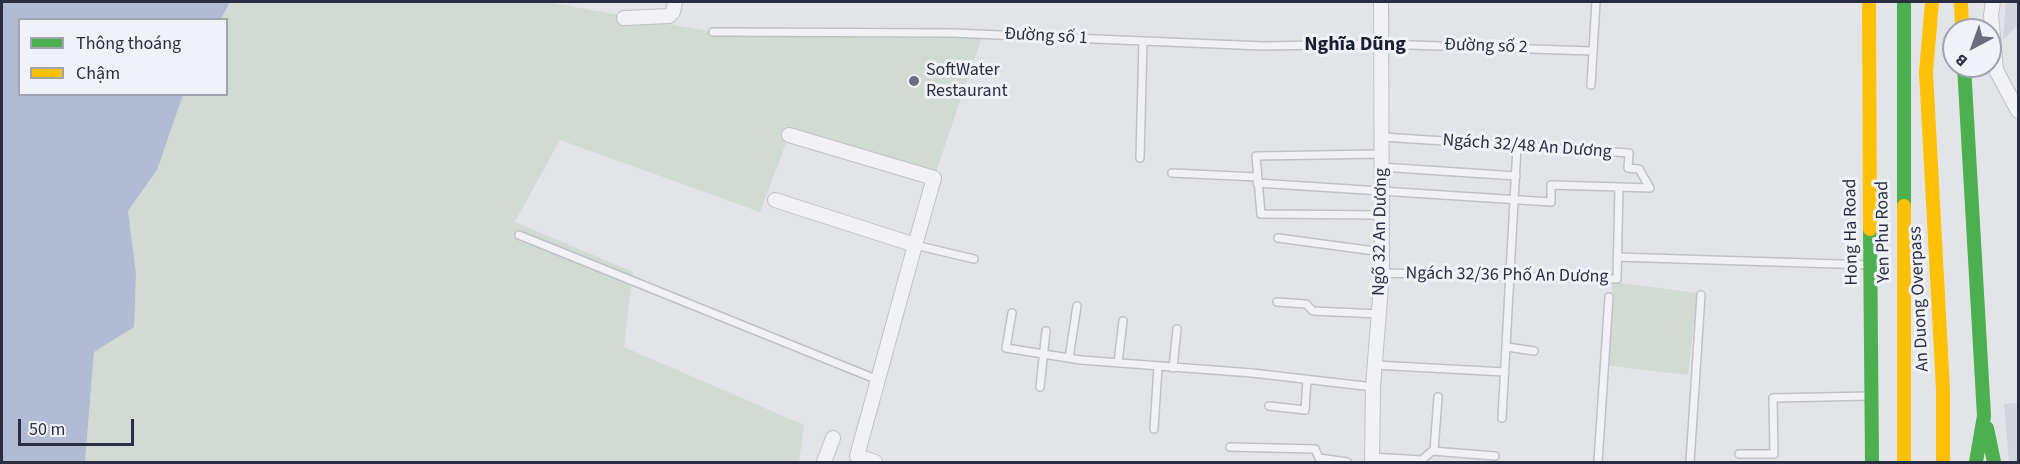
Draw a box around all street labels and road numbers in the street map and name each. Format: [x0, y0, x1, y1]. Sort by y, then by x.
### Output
street label: Đường số 1 [1004, 24, 1088, 50]
street label: Đường số 2 [1444, 35, 1528, 59]
street label: Ngách 32/48 An Dương [1442, 130, 1612, 164]
street label: Ngõ 32 An Dương [1369, 168, 1393, 296]
street label: Hong Ha Road [1840, 178, 1864, 286]
street label: Yen Phu Road [1872, 181, 1896, 283]
street label: An Duong Overpass [1905, 226, 1935, 372]
street label: Ngách 32/36 Phố An Dương [1405, 263, 1609, 289]

